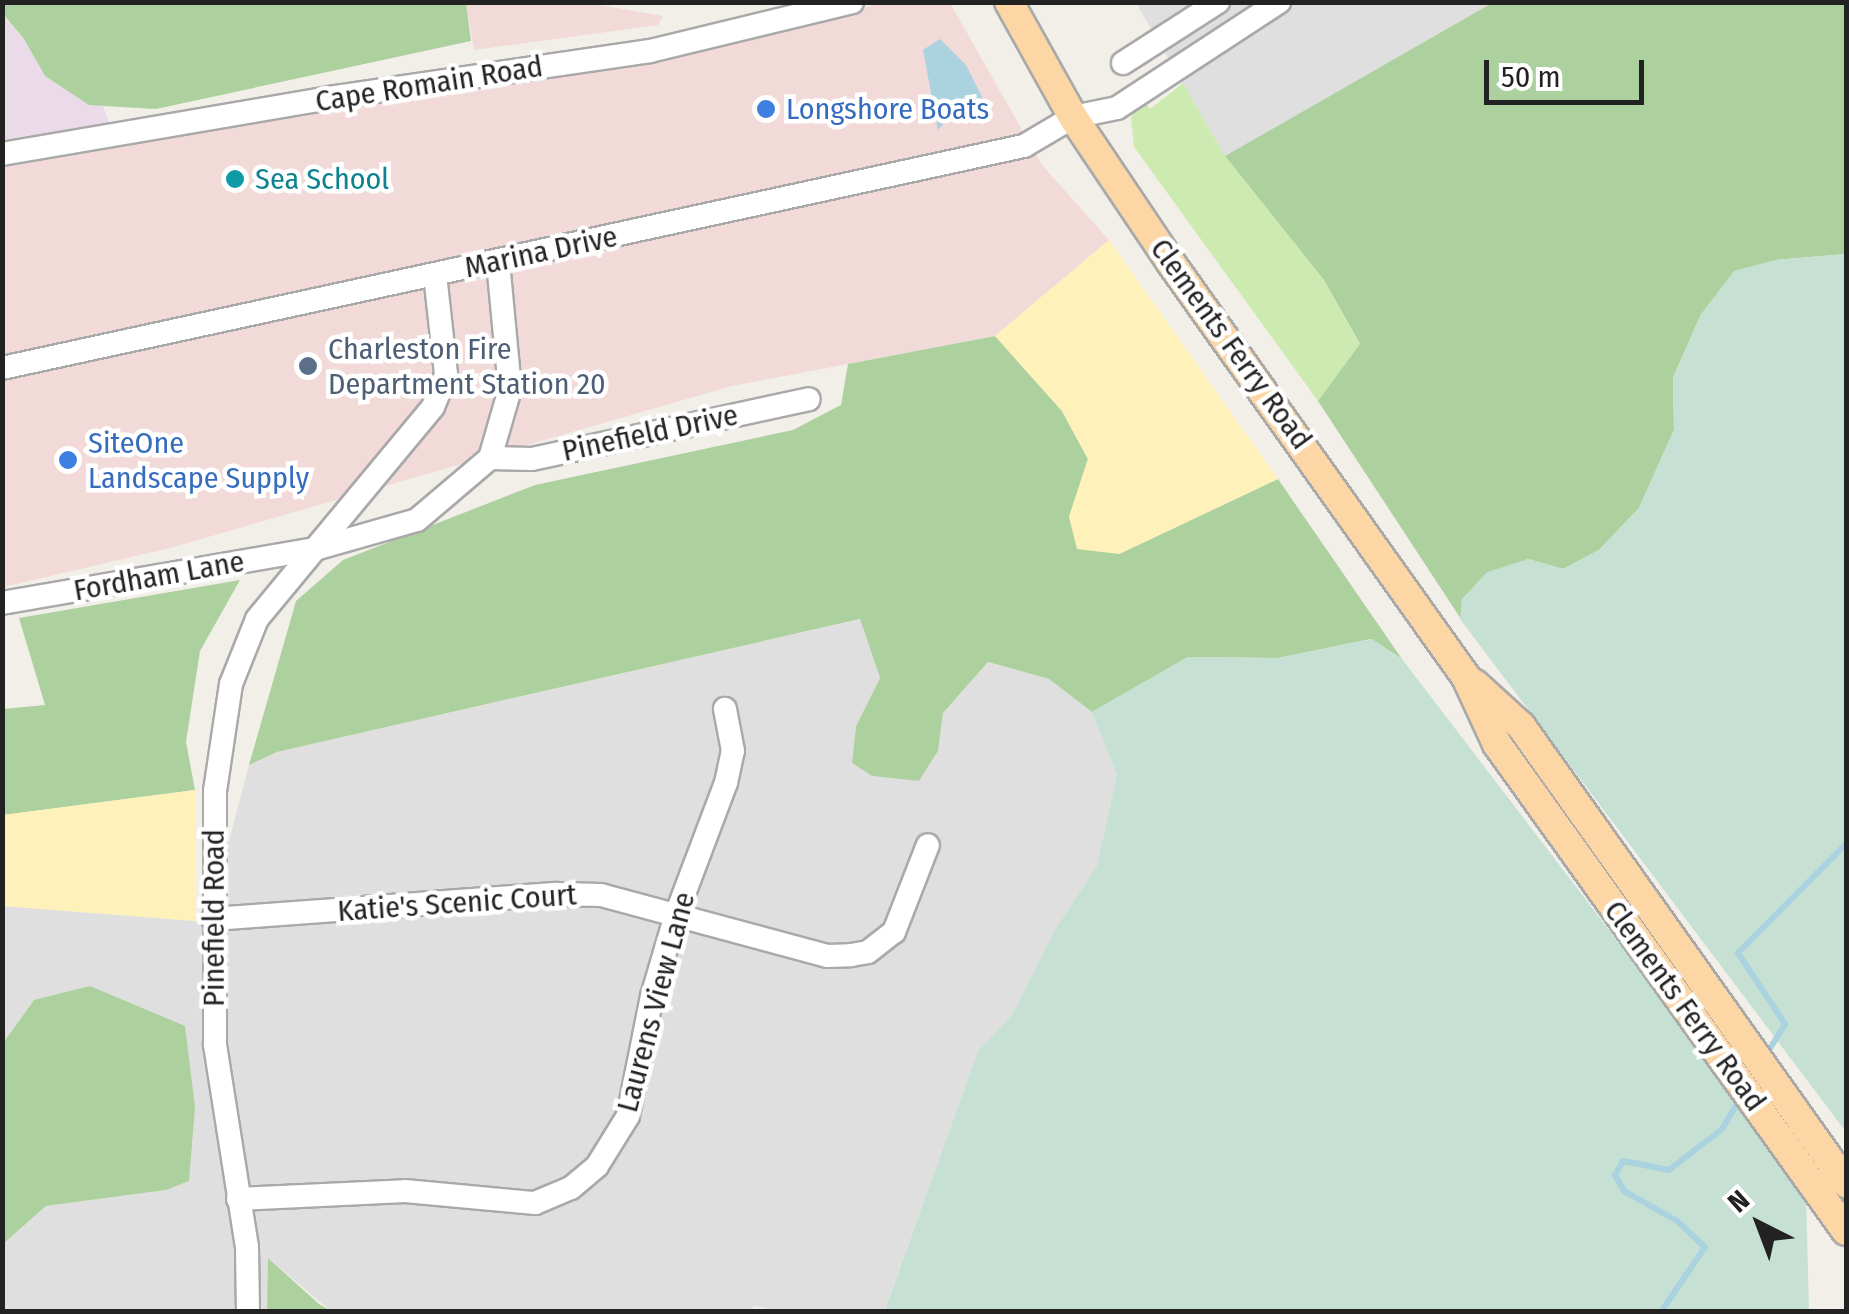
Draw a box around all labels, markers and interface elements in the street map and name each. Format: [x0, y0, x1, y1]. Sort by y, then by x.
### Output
scale bar [1489, 40, 1649, 102]
street label: Cape Romain Road [313, 48, 545, 120]
text: 50 m [1501, 59, 1561, 95]
place label: Longshore Boats [786, 91, 989, 127]
marker: Longshore Boats [755, 98, 777, 120]
place label: Sea School [255, 161, 389, 197]
marker: Sea School [224, 168, 246, 190]
street label: Marina Drive [461, 218, 621, 286]
street label: Clements Ferry Road [1143, 232, 1319, 456]
place label: Charleston Fire Department Station 20 [328, 331, 606, 402]
marker: Charleston Fire Department Station 20 [297, 355, 319, 377]
street label: Pinefield Drive [559, 397, 741, 469]
place label: SiteOne Landscape Supply [88, 425, 309, 496]
marker: SiteOne Landscape Supply [57, 449, 79, 471]
street label: Fordham Lane [71, 543, 247, 609]
street label: Pinefield Road [196, 829, 232, 1007]
street label: Katie's Scenic Court [336, 877, 578, 929]
street label: Laurens View Lane [609, 888, 703, 1116]
street label: Clements Ferry Road [1597, 894, 1773, 1118]
north arrow [1709, 1174, 1809, 1274]
text: N [1721, 1183, 1756, 1219]

